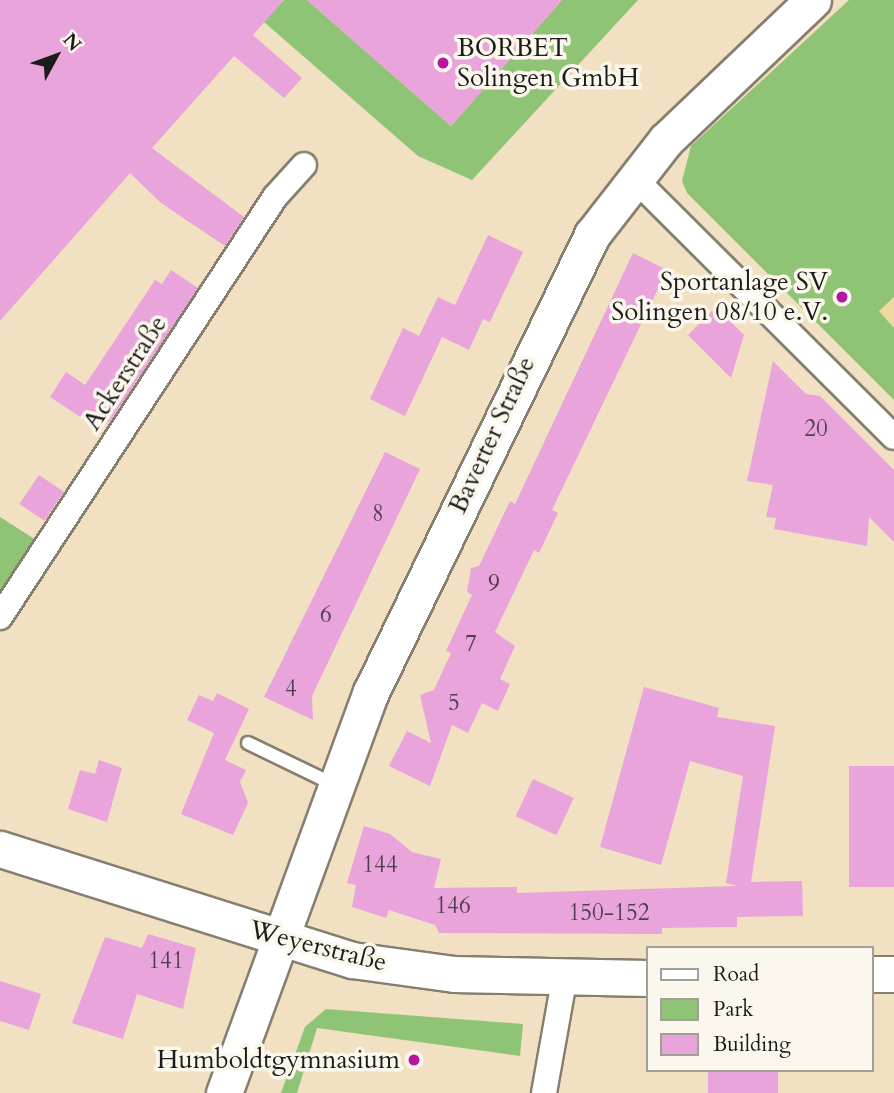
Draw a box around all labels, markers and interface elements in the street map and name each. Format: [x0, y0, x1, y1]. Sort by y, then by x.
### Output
north arrow [21, 21, 91, 91]
text: N [57, 27, 87, 57]
place label: BORBET Solingen GmbH [457, 32, 639, 94]
marker: BORBET Solingen GmbH [435, 55, 451, 71]
place label: Sportanlage SV Solingen 08/10 e.V. [611, 266, 828, 328]
marker: Sportanlage SV Solingen 08/10 e.V. [834, 289, 850, 305]
street label: Ackerstraße [76, 310, 174, 436]
street label: Baverter Straße [442, 352, 542, 518]
house number: 20 [804, 415, 828, 443]
house number: 8 [372, 500, 384, 528]
house number: 9 [488, 570, 500, 598]
house number: 6 [320, 601, 332, 629]
house number: 7 [465, 630, 477, 658]
house number: 4 [285, 675, 297, 703]
house number: 5 [448, 689, 460, 717]
house number: 144 [362, 851, 398, 879]
house number: 146 [435, 892, 471, 920]
house number: 150-152 [569, 899, 649, 927]
street label: Weyerstraße [246, 914, 390, 978]
legend [646, 946, 873, 1072]
house number: 141 [148, 947, 184, 975]
text: Road [713, 960, 759, 989]
text: Park [713, 995, 753, 1024]
text: Building [713, 1030, 791, 1059]
place label: Humboldtgymnasium [157, 1044, 400, 1076]
marker: Humboldtgymnasium [406, 1052, 422, 1068]

